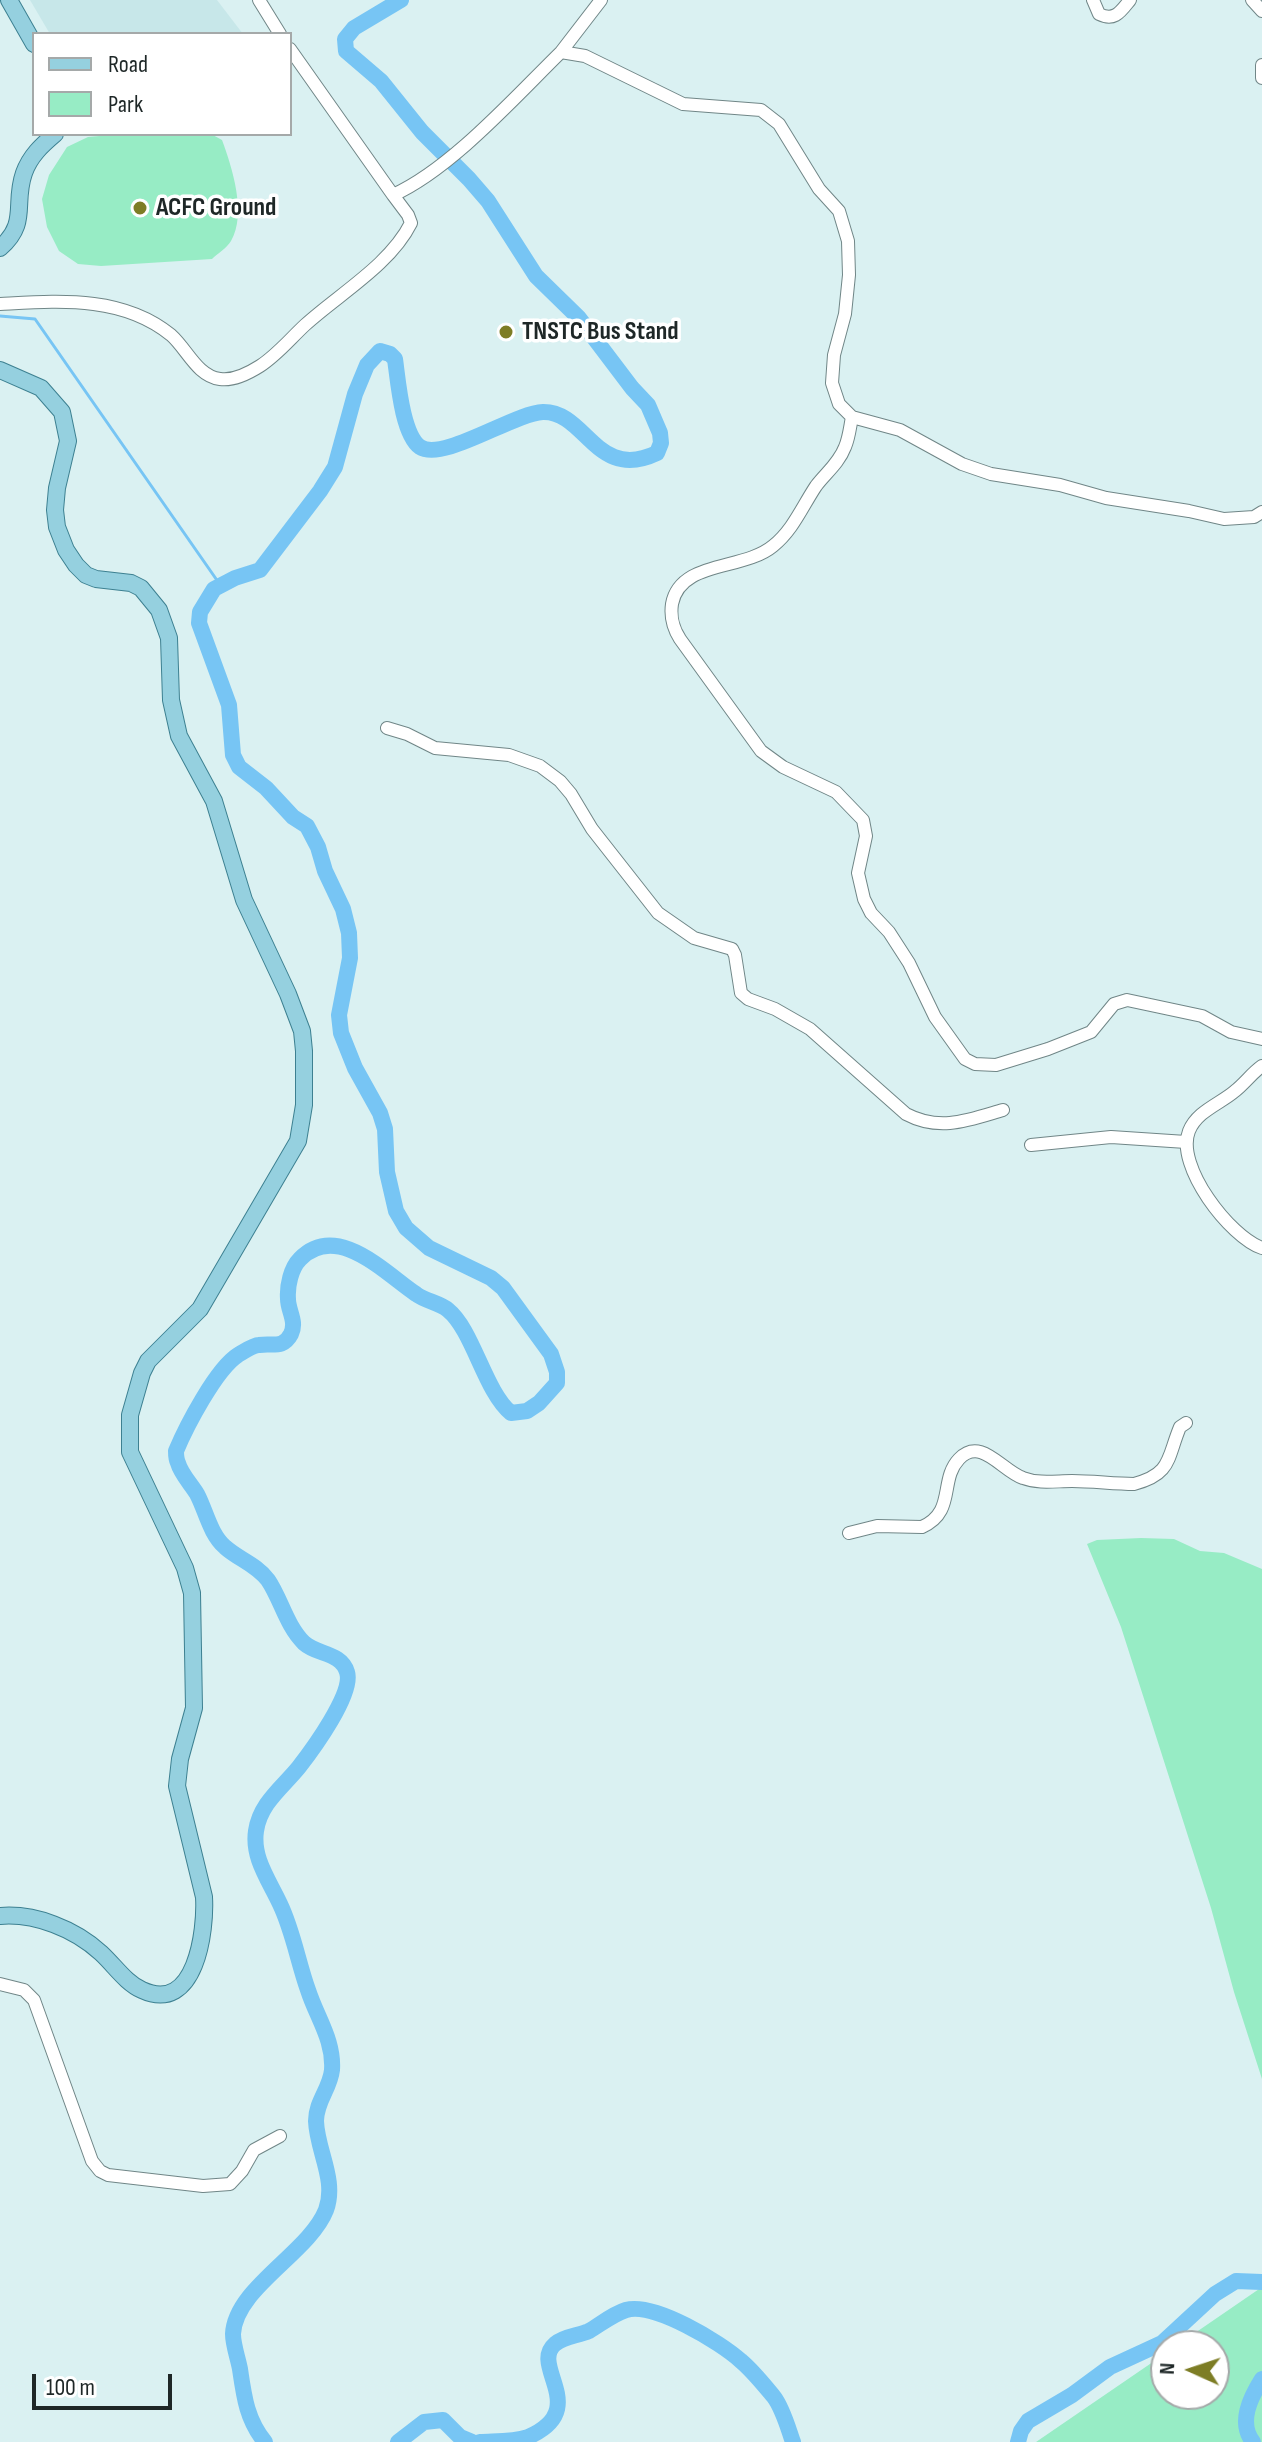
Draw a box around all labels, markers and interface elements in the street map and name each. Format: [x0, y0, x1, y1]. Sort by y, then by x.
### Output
legend [32, 32, 292, 136]
text: Road [108, 50, 148, 79]
text: Park [108, 90, 143, 119]
place label: ACFC Ground [156, 192, 276, 224]
marker: ACFC Ground [131, 199, 149, 217]
place label: TNSTC Bus Stand [522, 316, 679, 348]
marker: TNSTC Bus Stand [497, 323, 515, 341]
north arrow [1150, 2330, 1230, 2410]
scale bar [36, 2358, 176, 2408]
text: N [1154, 2362, 1181, 2375]
text: 100 m [46, 2373, 95, 2402]

